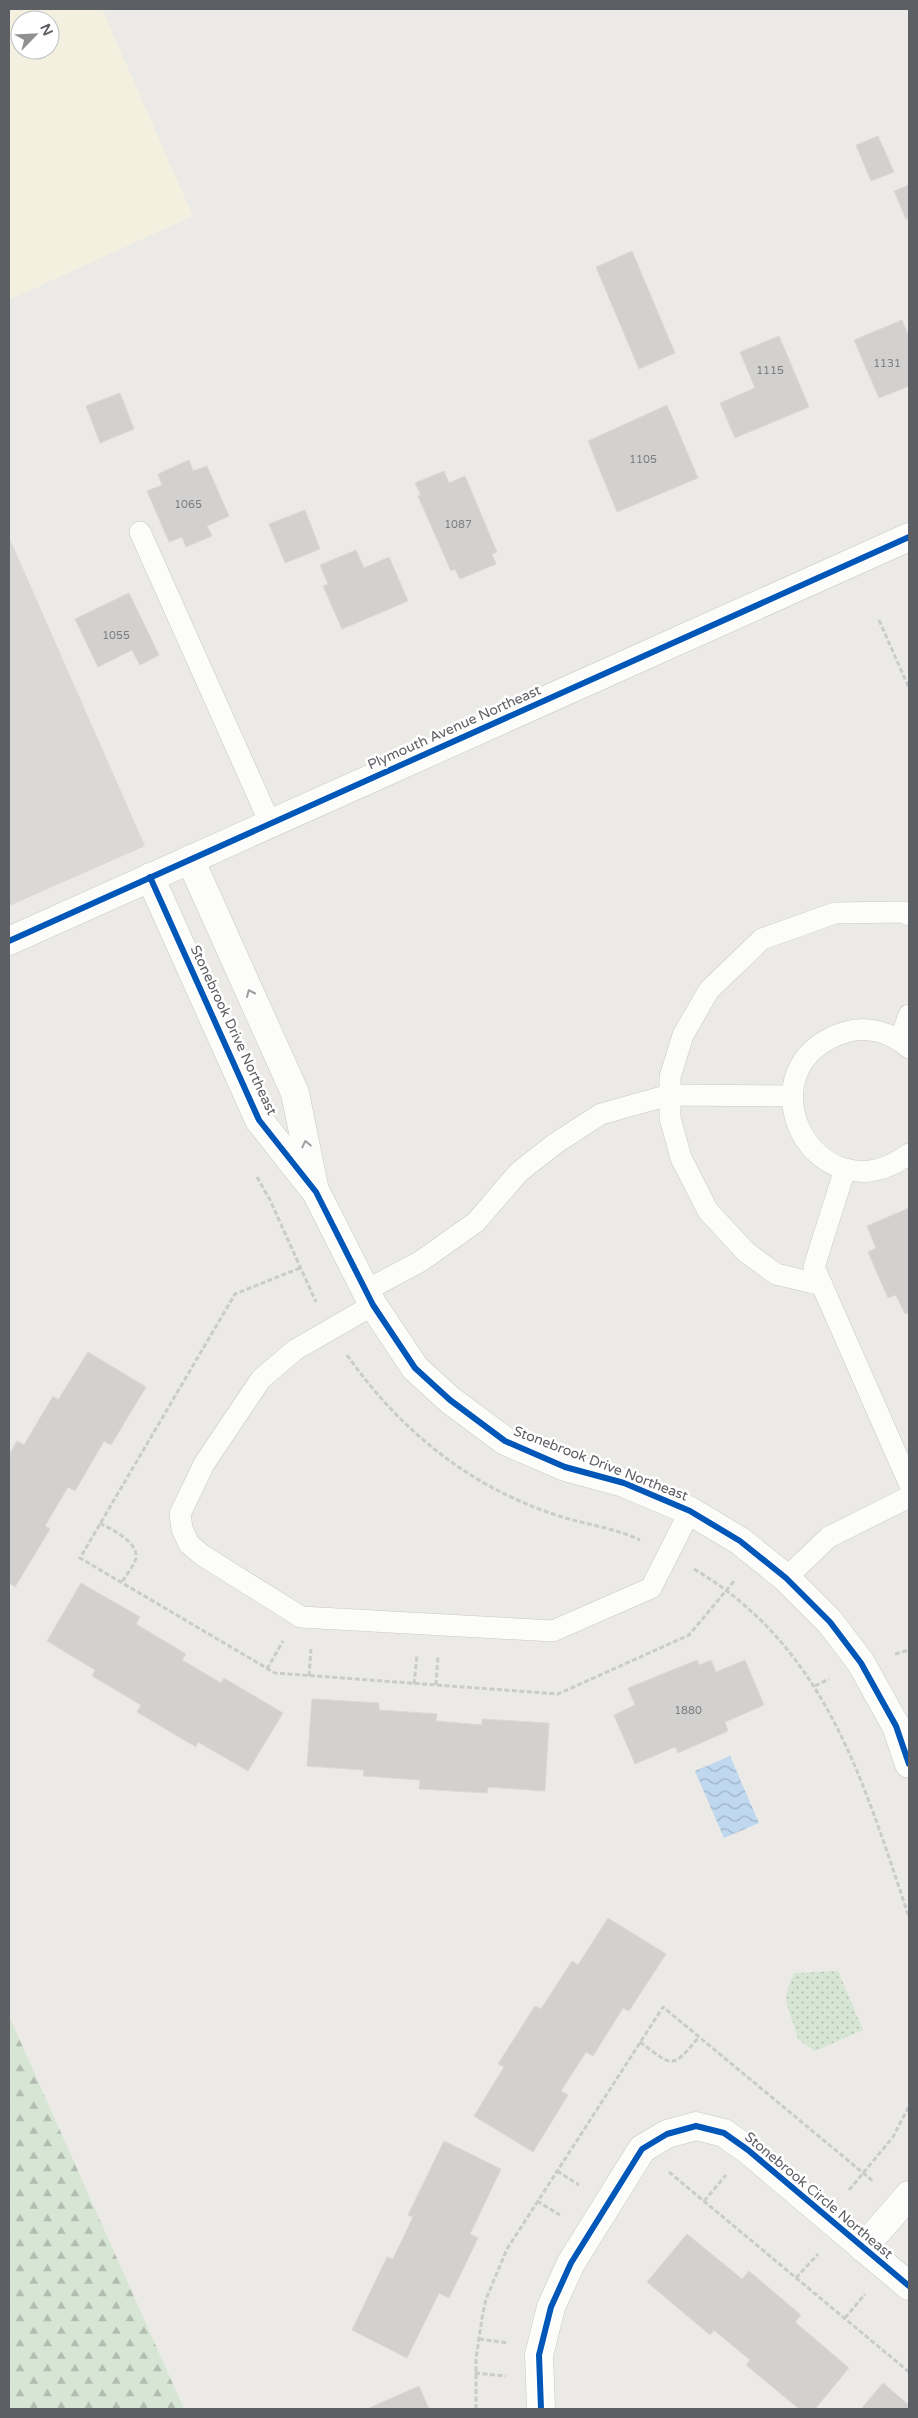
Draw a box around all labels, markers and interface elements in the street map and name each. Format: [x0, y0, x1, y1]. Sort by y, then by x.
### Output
north arrow [10, 10, 60, 60]
text: N [36, 21, 56, 39]
house number: 1131 [873, 357, 901, 370]
house number: 1115 [756, 364, 784, 377]
house number: 1105 [629, 453, 657, 466]
house number: 1065 [174, 498, 202, 511]
house number: 1087 [444, 518, 472, 531]
house number: 1055 [102, 629, 130, 642]
street label: Plymouth Avenue Northeast [365, 681, 544, 773]
street label: Stonebrook Drive Northeast [187, 943, 281, 1118]
one-way arrow [246, 989, 256, 998]
one-way arrow [301, 1140, 312, 1149]
street label: Stonebrook Drive Northeast [511, 1422, 691, 1505]
house number: 1880 [674, 1704, 702, 1717]
street label: Stonebrook Circle Northeast [741, 2128, 897, 2263]

